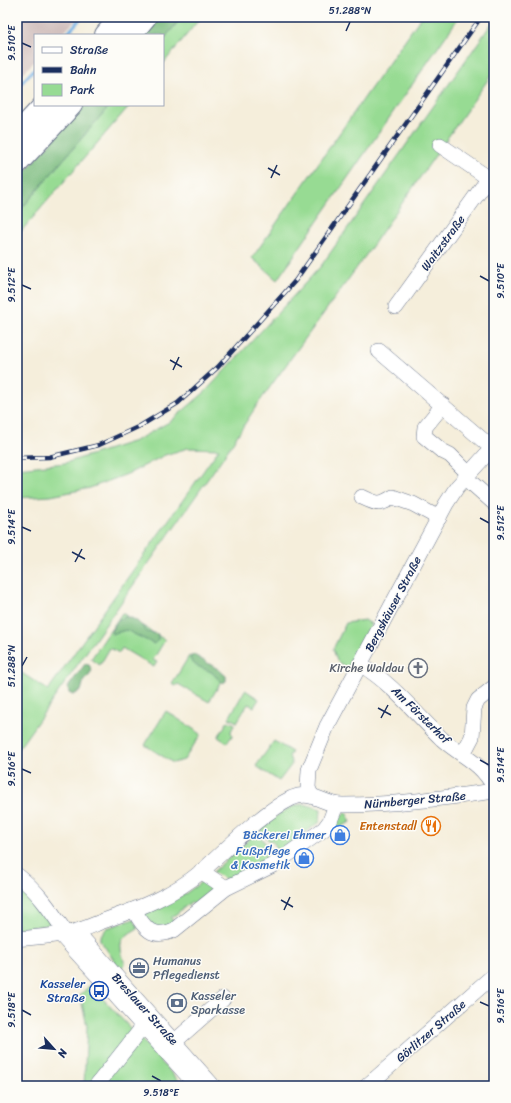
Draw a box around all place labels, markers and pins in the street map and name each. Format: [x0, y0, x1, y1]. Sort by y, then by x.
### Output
place label: Kirche Waldau [329, 657, 405, 679]
church icon: Kirche Waldau [407, 657, 429, 679]
place label: Entenstadl [359, 815, 418, 837]
restaurant icon: Entenstadl [420, 815, 442, 837]
place label: Bäckerei Ehmer [243, 824, 327, 846]
shop icon: Bäckerei Ehmer [329, 824, 351, 846]
place label: Fußpflege & Kosmetik [230, 840, 291, 876]
shop icon: Fußpflege & Kosmetik [293, 847, 315, 869]
place label: Humanus Pflegedienst [153, 950, 220, 986]
office icon: Humanus Pflegedienst [128, 957, 150, 979]
place label: Kasseler Straße [40, 973, 86, 1009]
bus stop icon: Kasseler Straße [88, 980, 110, 1002]
place label: Kasseler Sparkasse [191, 985, 245, 1021]
bank icon: Kasseler Sparkasse [166, 992, 188, 1014]

